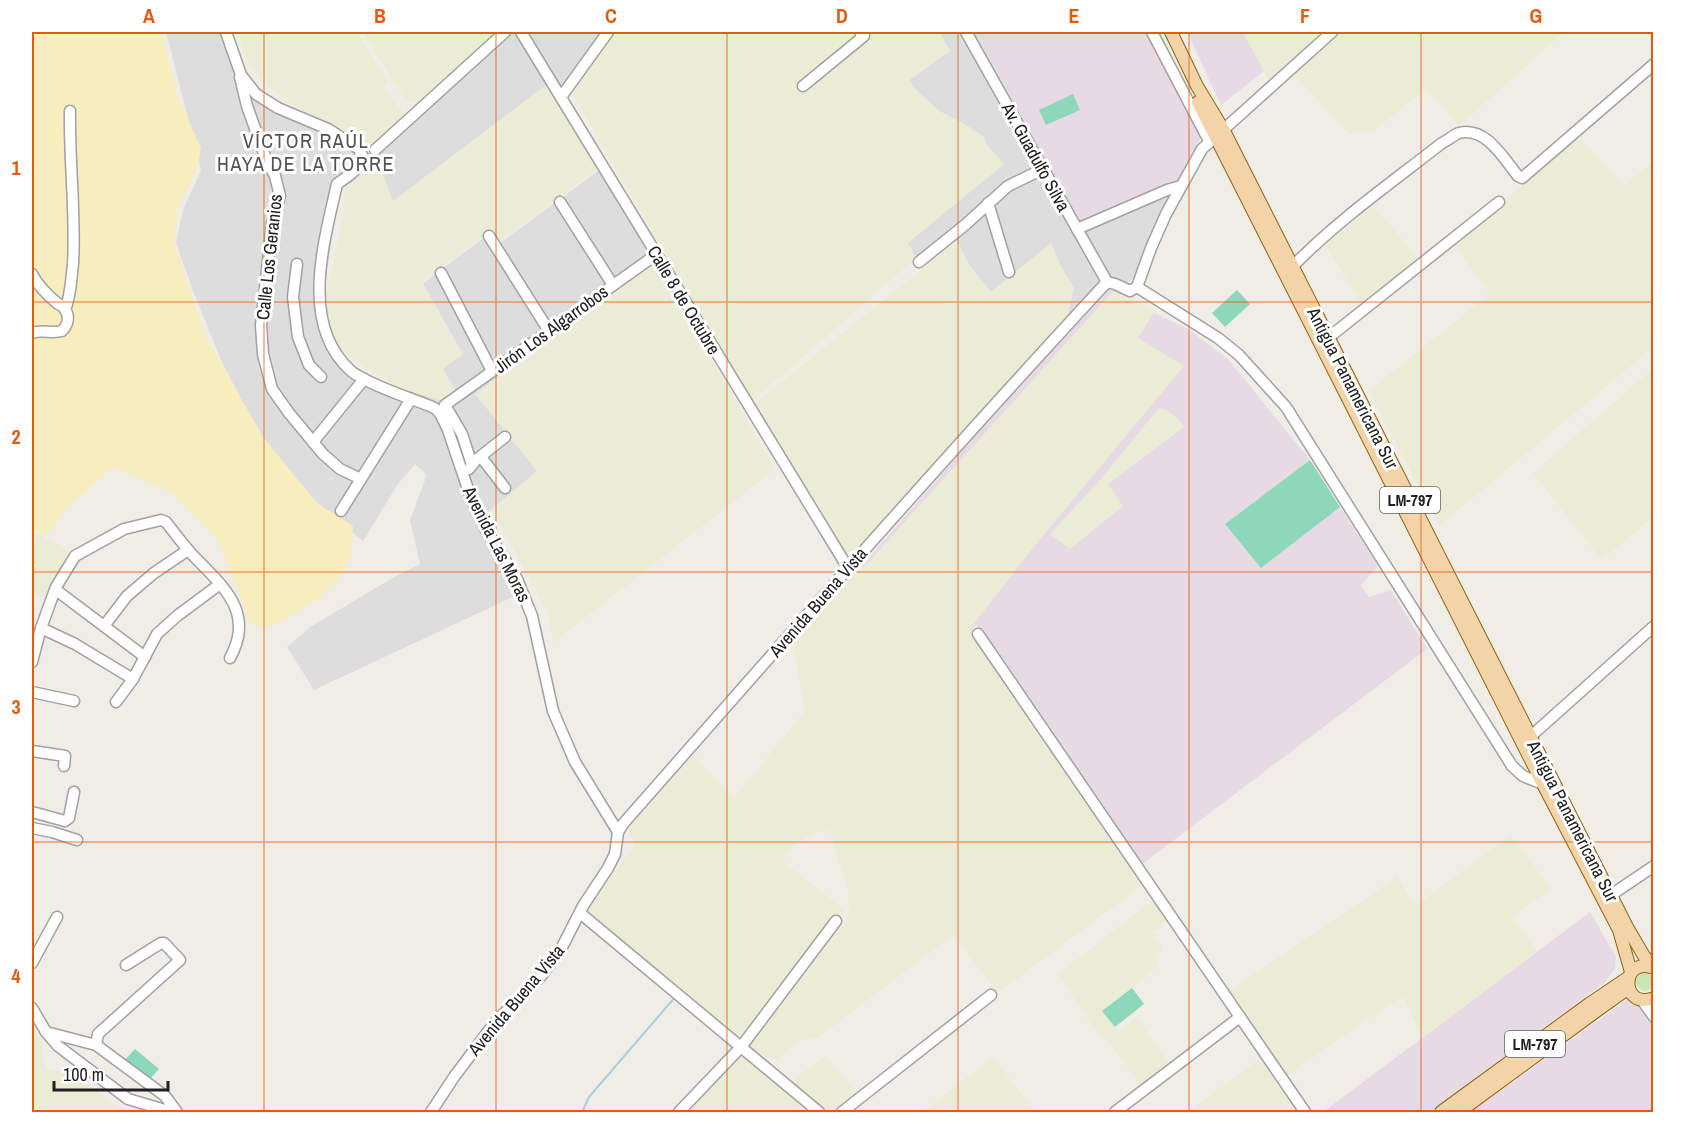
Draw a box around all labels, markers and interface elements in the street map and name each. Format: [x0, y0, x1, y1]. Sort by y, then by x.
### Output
text: A [143, 2, 155, 29]
text: B [374, 2, 386, 29]
text: C [605, 2, 617, 29]
text: D [836, 2, 848, 29]
text: E [1069, 2, 1080, 29]
text: F [1300, 2, 1310, 29]
text: G [1530, 2, 1542, 29]
street label: Av. Guadulfo Silva [995, 97, 1076, 216]
district label: VÍCTOR RAÚL HAYA DE LA TORRE [217, 127, 395, 177]
text: 1 [11, 154, 21, 181]
street label: Calle Los Geranios [250, 193, 288, 321]
street label: Calle 8 de Octubre [642, 241, 726, 359]
street label: Jirón Los Algarrobos [489, 279, 613, 379]
street label: Antigua Panamericana Sur [1301, 302, 1405, 473]
text: 2 [11, 423, 21, 450]
street label: Avenida Las Moras [457, 481, 537, 606]
road number: LM-797 [1380, 487, 1440, 513]
street label: Avenida Buena Vista [763, 542, 873, 663]
text: 3 [11, 693, 21, 720]
street label: Antigua Panamericana Sur [1521, 735, 1625, 906]
street label: Avenida Buena Vista [461, 939, 570, 1062]
text: 4 [11, 962, 21, 989]
road number: LM-797 [1505, 1031, 1565, 1057]
scale bar [54, 1054, 168, 1092]
text: 100 m [63, 1062, 104, 1087]

